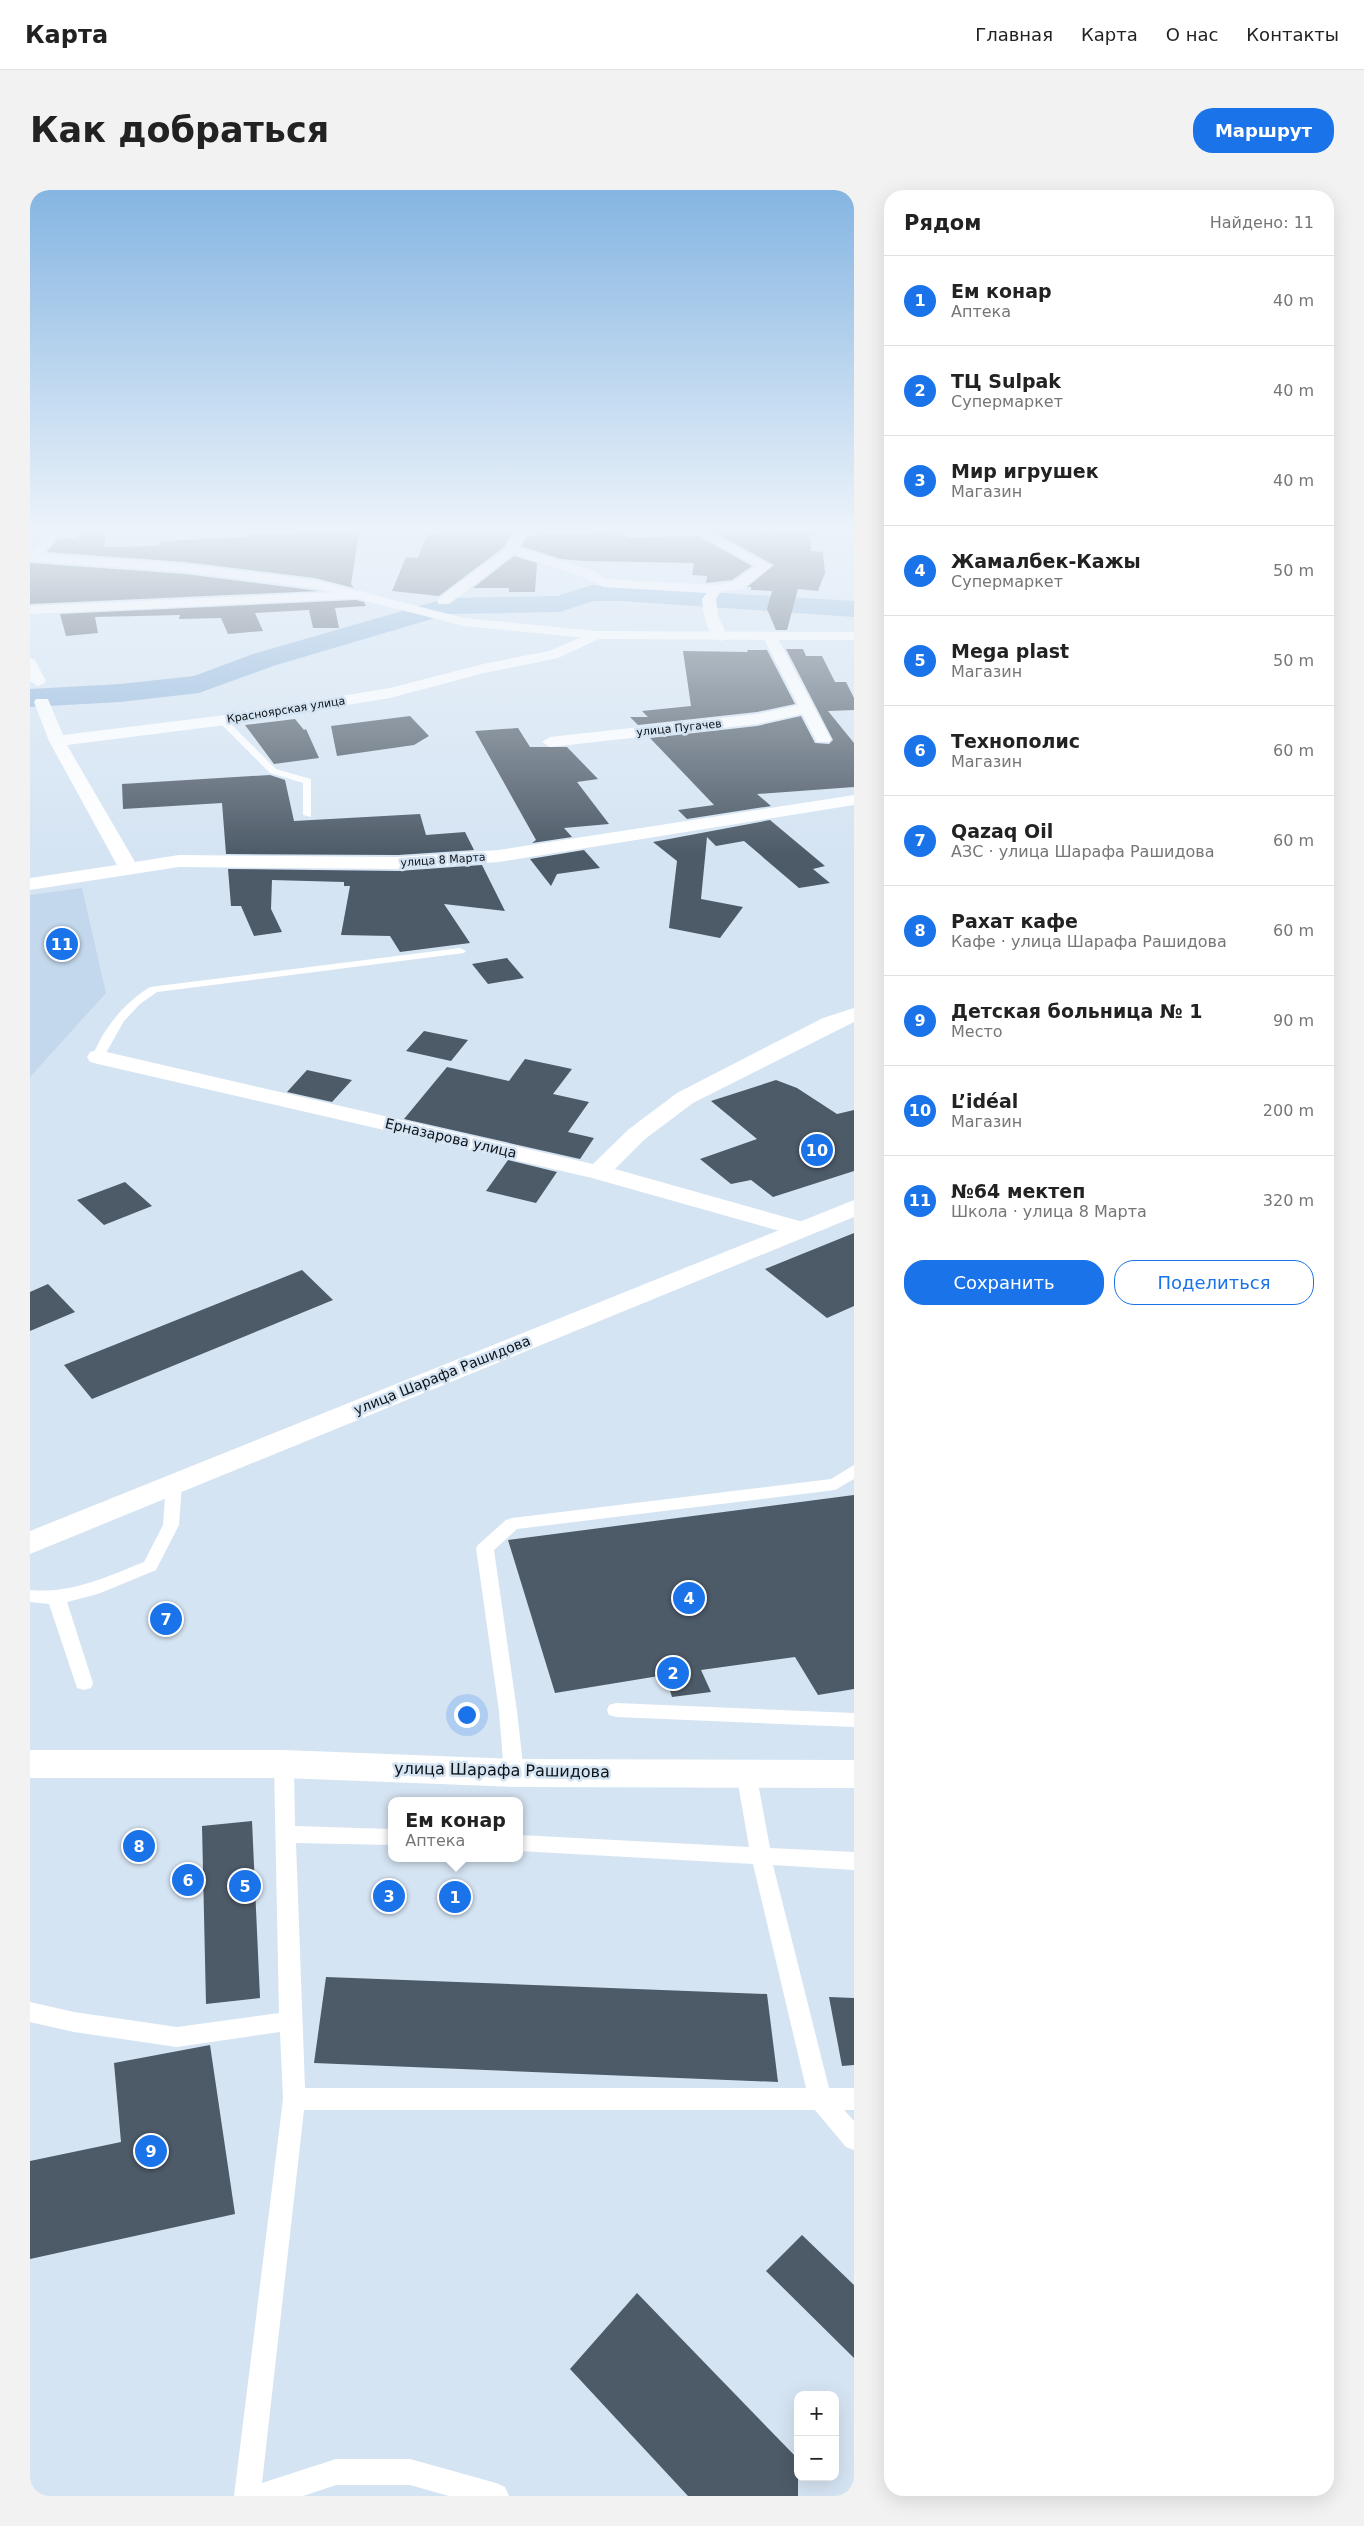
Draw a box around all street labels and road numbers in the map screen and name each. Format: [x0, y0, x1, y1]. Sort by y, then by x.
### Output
street label: Красноярская улица [226, 694, 346, 726]
street label: улица Пугачев [636, 717, 722, 739]
street label: улица 8 Марта [400, 851, 486, 869]
street label: Ерназарова улица [384, 1115, 518, 1161]
street label: улица Шарафа Рашидова [351, 1332, 533, 1418]
street label: улица Шарафа Рашидова [394, 1759, 610, 1781]

